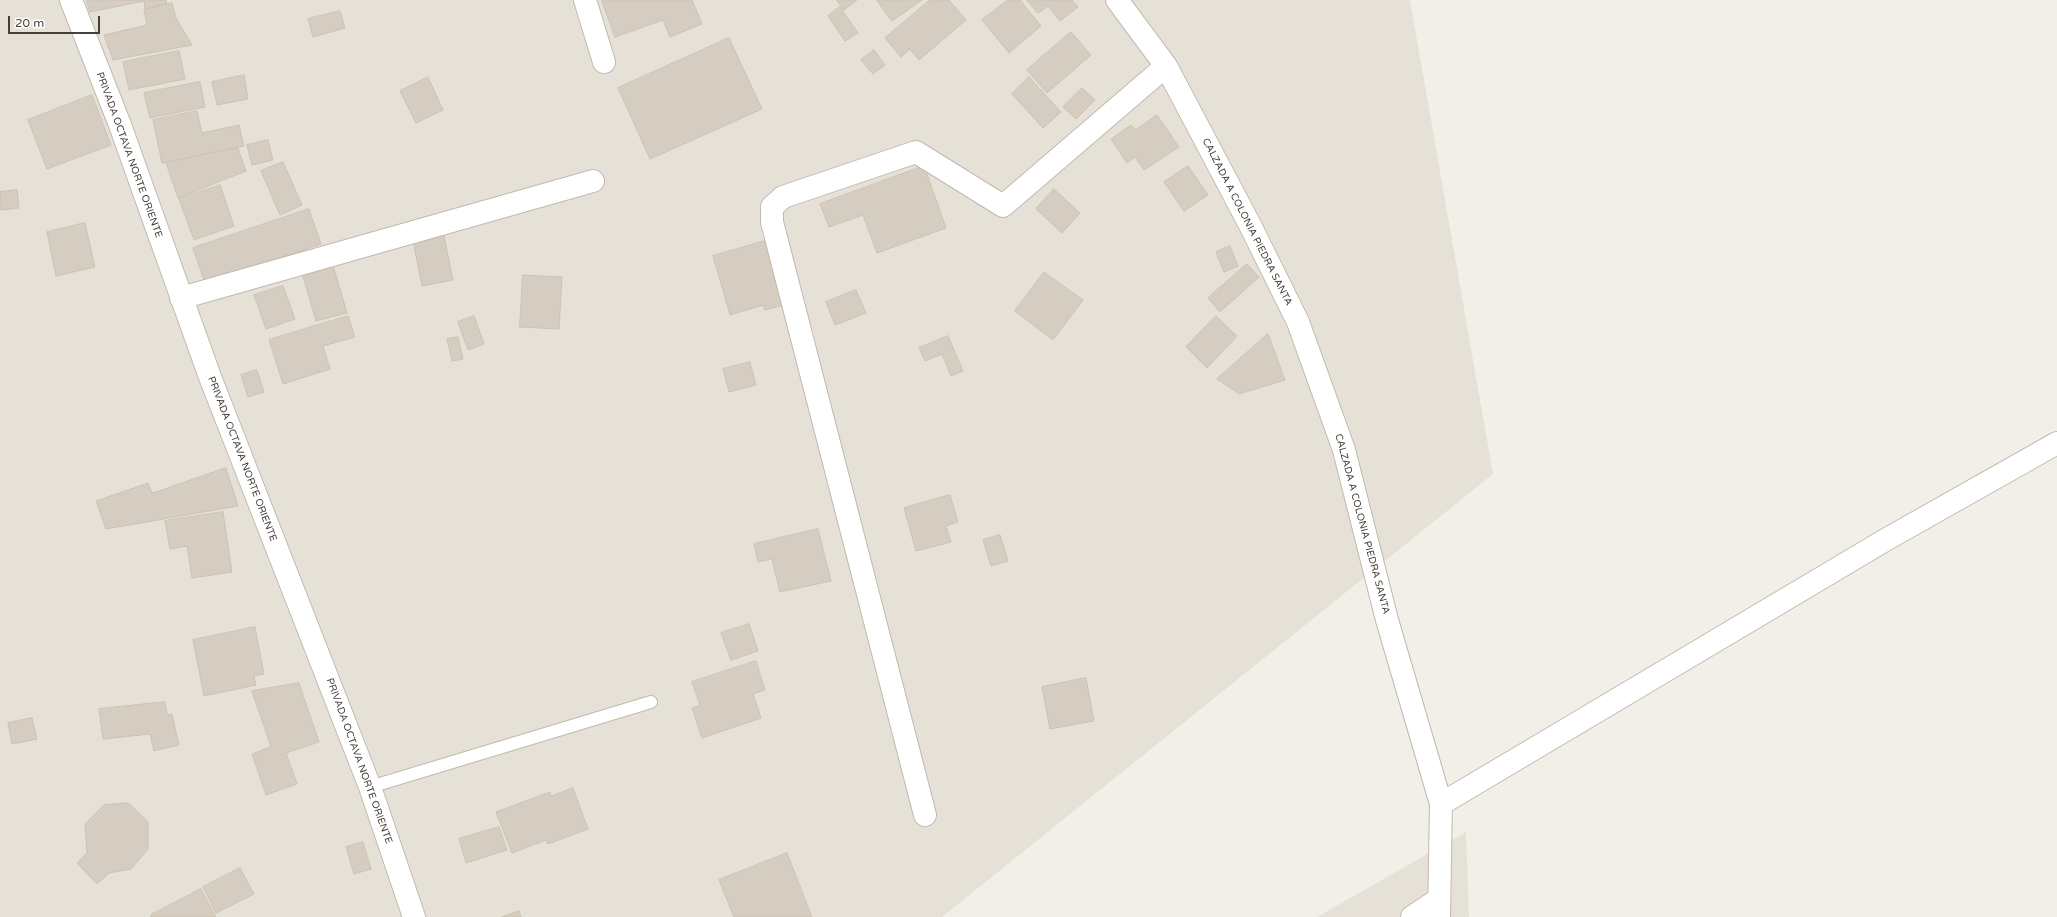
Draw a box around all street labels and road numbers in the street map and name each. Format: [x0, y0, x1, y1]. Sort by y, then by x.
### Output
street label: PRIVADA OCTAVA NORTE ORIENTE [93, 70, 165, 240]
street label: CALZADA A COLONIA PIEDRA SANTA [1199, 136, 1295, 308]
street label: PRIVADA OCTAVA NORTE ORIENTE [205, 375, 279, 543]
street label: CALZADA A COLONIA PIEDRA SANTA [1332, 432, 1392, 616]
street label: PRIVADA OCTAVA NORTE ORIENTE [323, 676, 395, 846]

